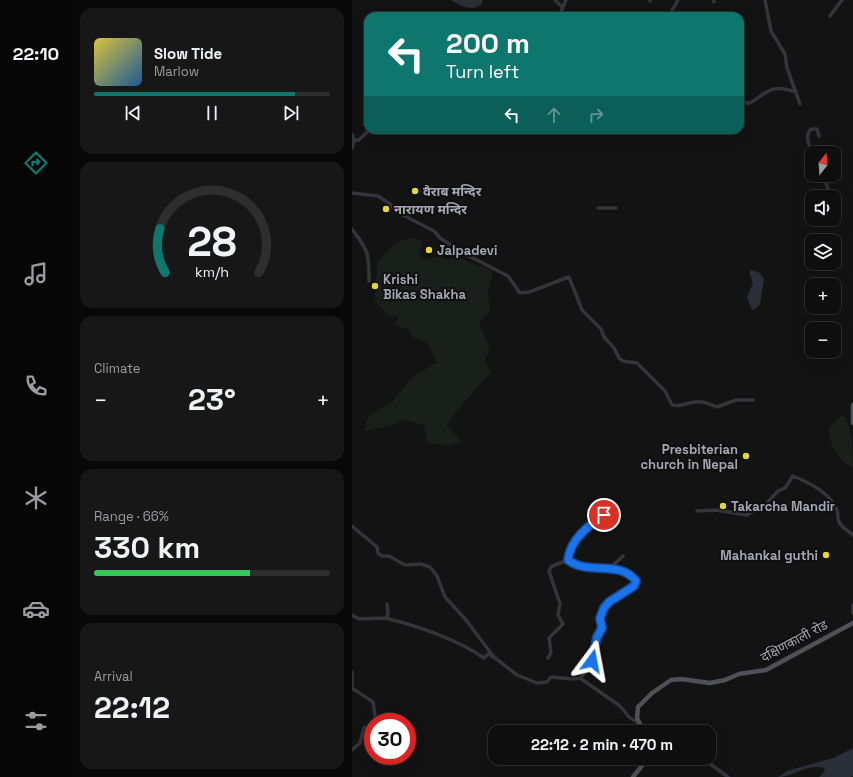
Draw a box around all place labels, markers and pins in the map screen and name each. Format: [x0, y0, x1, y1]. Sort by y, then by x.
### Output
place label: वैराब मन्दिर [423, 183, 482, 200]
marker: वैराब मन्दिर [410, 186, 420, 196]
place label: नारायण मन्दिर [394, 201, 467, 218]
marker: नारायण मन्दिर [381, 204, 391, 214]
place label: Jalpadevi [437, 242, 497, 259]
marker: Jalpadevi [424, 245, 434, 255]
place label: Krishi Bikas Shakha [383, 271, 467, 303]
marker: Krishi Bikas Shakha [370, 281, 380, 291]
place label: Presbiterian church in Nepal [640, 441, 738, 473]
marker: Presbiterian church in Nepal [741, 451, 751, 461]
pin [587, 498, 621, 532]
place label: Takarcha Mandir [731, 498, 835, 515]
marker: Takarcha Mandir [718, 501, 728, 511]
place label: Mahankal guthi [720, 547, 818, 564]
marker: Mahankal guthi [821, 550, 831, 560]

